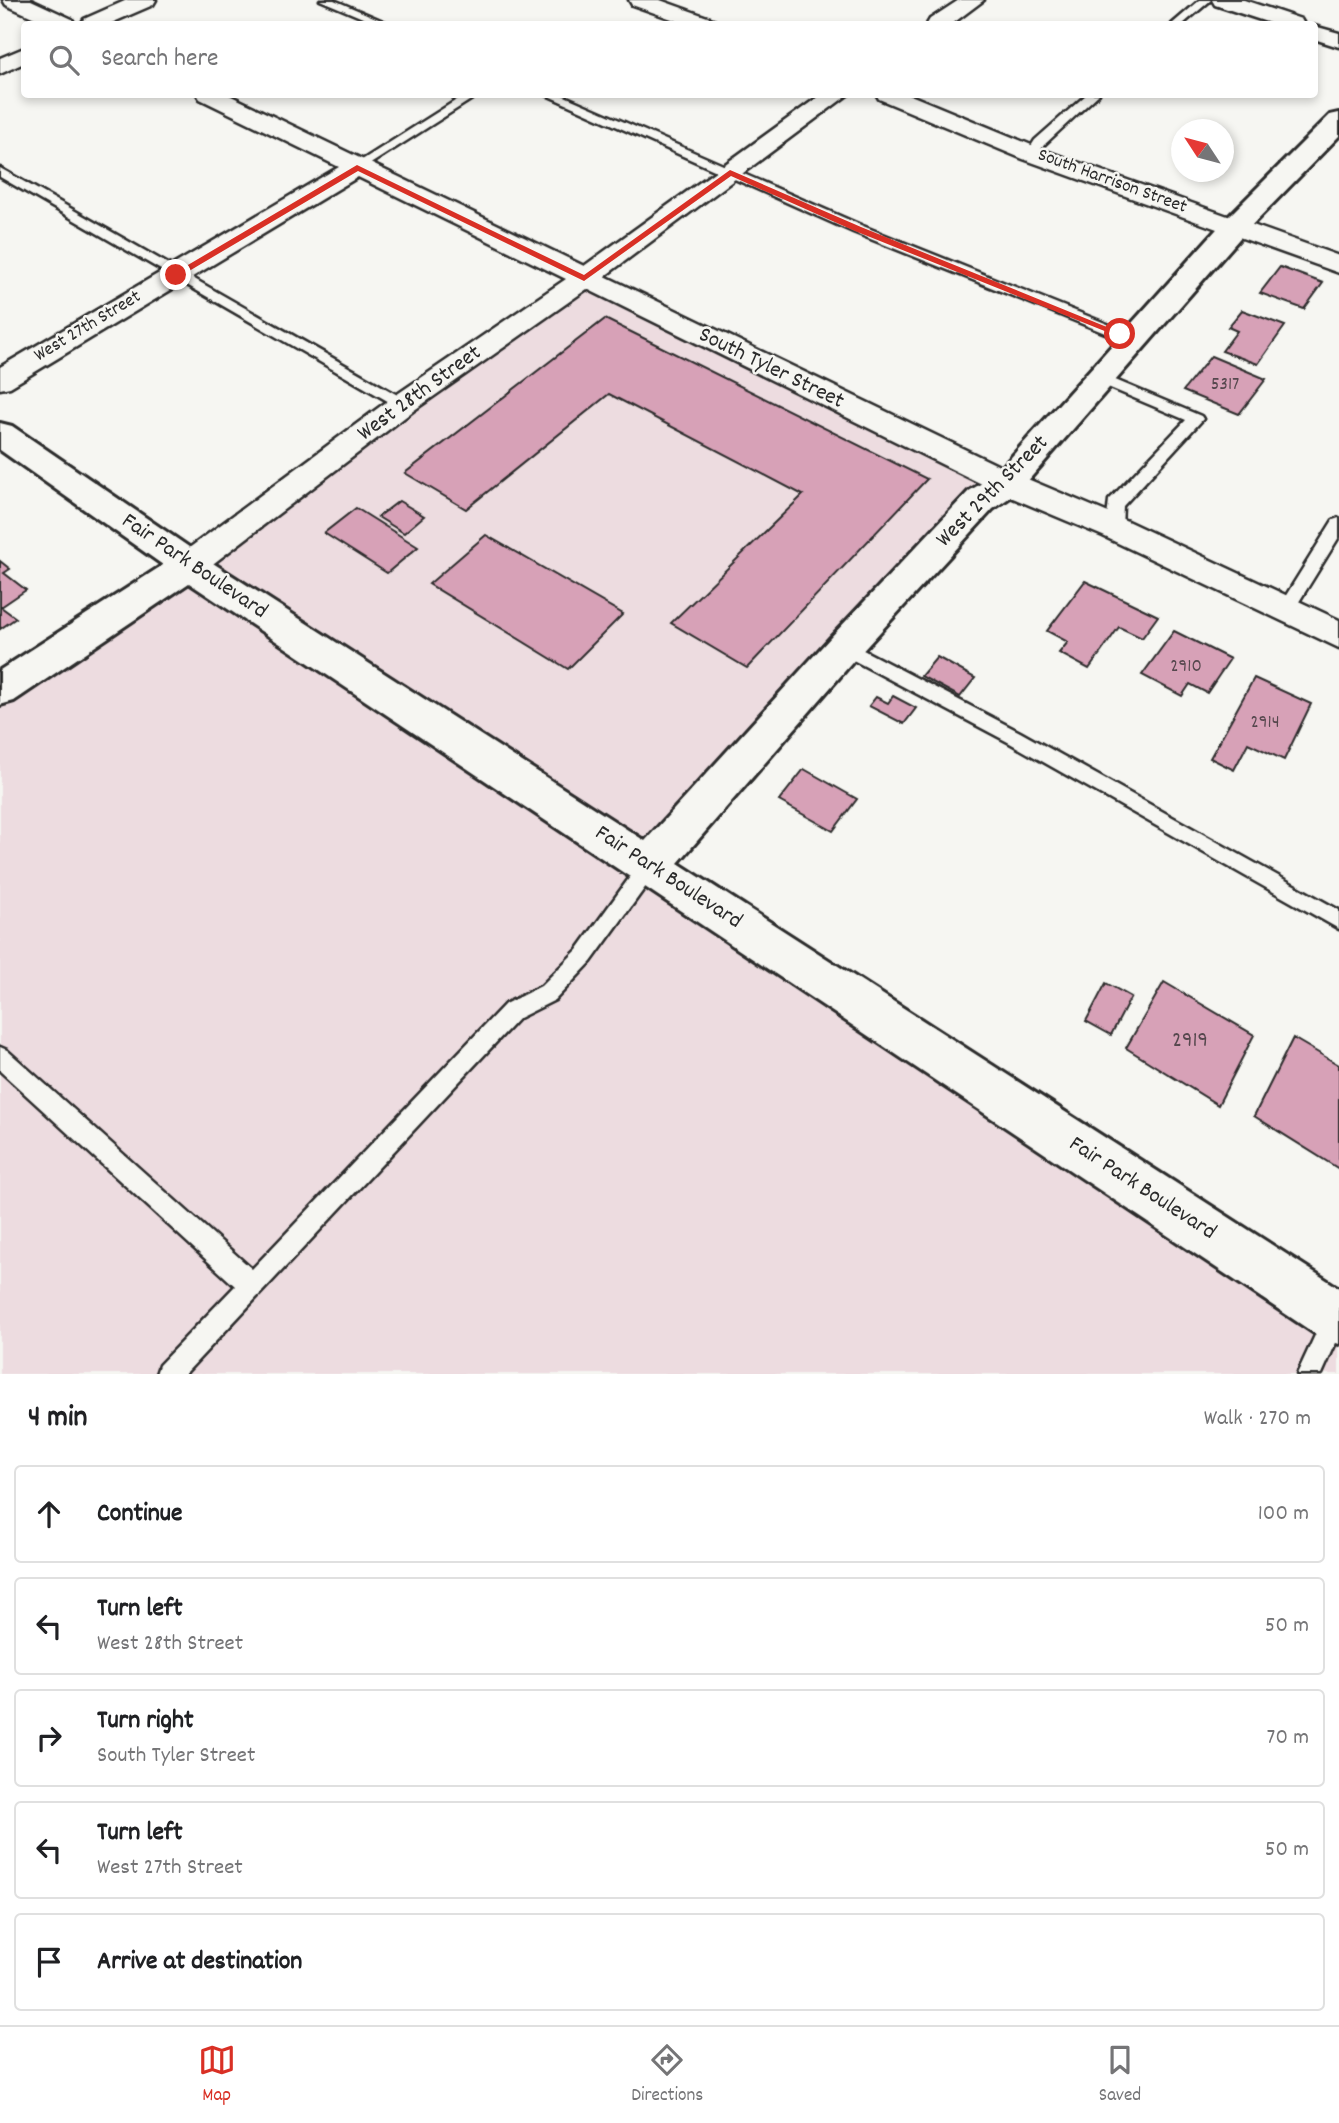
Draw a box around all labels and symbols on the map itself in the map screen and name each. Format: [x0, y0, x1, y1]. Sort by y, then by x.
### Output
north arrow [1171, 119, 1234, 182]
street label: South Harrison Street [1034, 142, 1190, 222]
route end [160, 259, 191, 290]
street label: West 27th Street [29, 284, 147, 370]
route start [1104, 318, 1135, 349]
street label: South Tyler Street [693, 319, 849, 419]
street label: West 28th Street [351, 338, 489, 450]
house number: 5317 [1211, 372, 1239, 399]
street label: West 29th Street [929, 428, 1057, 556]
street label: Fair Park Boulevard [114, 506, 274, 628]
house number: 2910 [1170, 654, 1202, 681]
house number: 2914 [1250, 710, 1280, 737]
street label: Fair Park Boulevard [588, 818, 748, 938]
house number: 2919 [1172, 1025, 1208, 1058]
street label: Fair Park Boulevard [1062, 1129, 1222, 1249]

